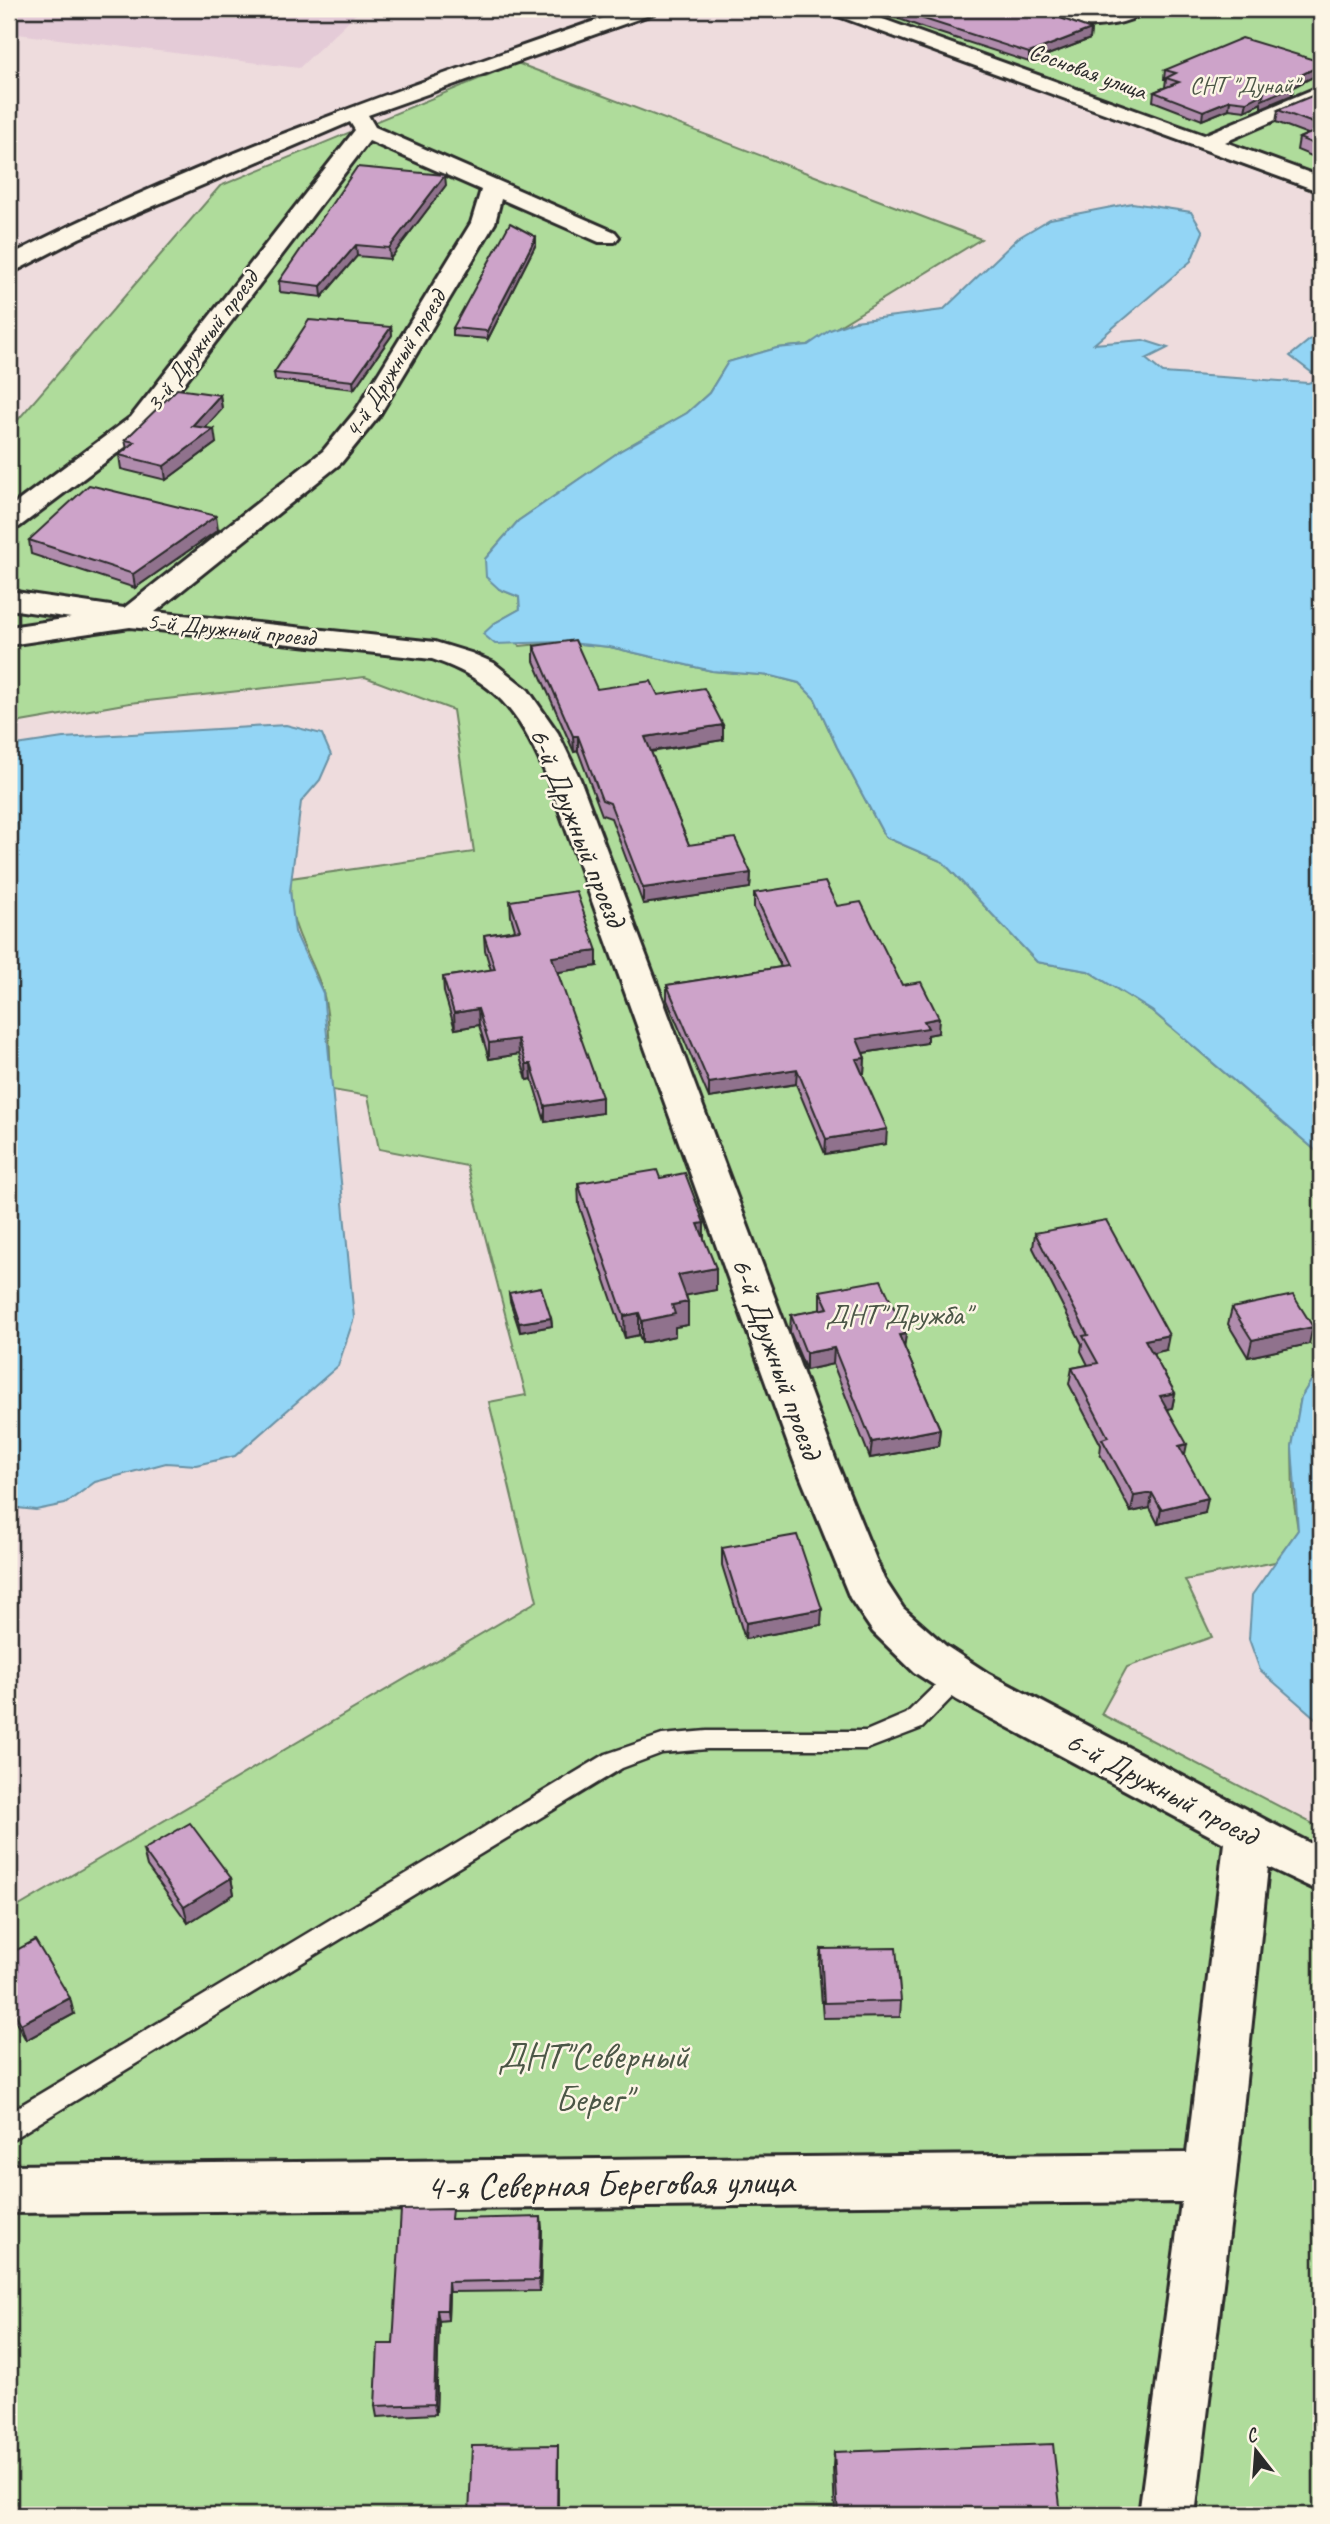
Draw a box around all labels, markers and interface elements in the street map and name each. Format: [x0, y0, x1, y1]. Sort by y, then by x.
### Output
street label: Сосновая улица [1025, 36, 1152, 107]
park label: СНТ "Дунай" [1190, 70, 1303, 100]
street label: 3-й Дружный проезд [139, 262, 266, 417]
street label: 4-й Дружный проезд [338, 282, 454, 444]
street label: 5-й Дружный проезд [145, 605, 319, 653]
street label: 6-й Дружный проезд [521, 722, 636, 934]
street label: 6-й Дружный проезд [723, 1252, 832, 1466]
park label: ДНТ"Дружба" [825, 1295, 976, 1333]
street label: 6-й Дружный проезд [1060, 1722, 1266, 1855]
park label: ДНТ"Северный Берег" [498, 2032, 691, 2122]
street label: 4-я Северная Береговая улица [425, 2157, 797, 2210]
north arrow [1222, 2416, 1292, 2486]
text: С [1243, 2422, 1262, 2449]

